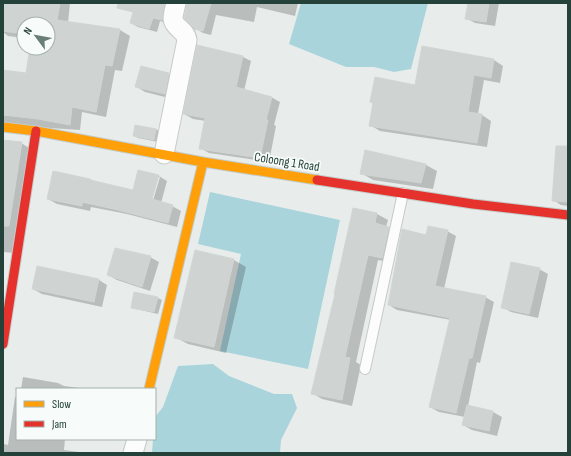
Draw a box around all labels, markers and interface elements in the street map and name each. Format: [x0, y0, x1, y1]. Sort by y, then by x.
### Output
north arrow [16, 16, 56, 56]
text: N [21, 25, 35, 37]
street label: Coloong 1 Road [253, 149, 321, 175]
legend [16, 388, 156, 440]
text: Slow [52, 397, 71, 412]
text: Jam [51, 417, 67, 432]

